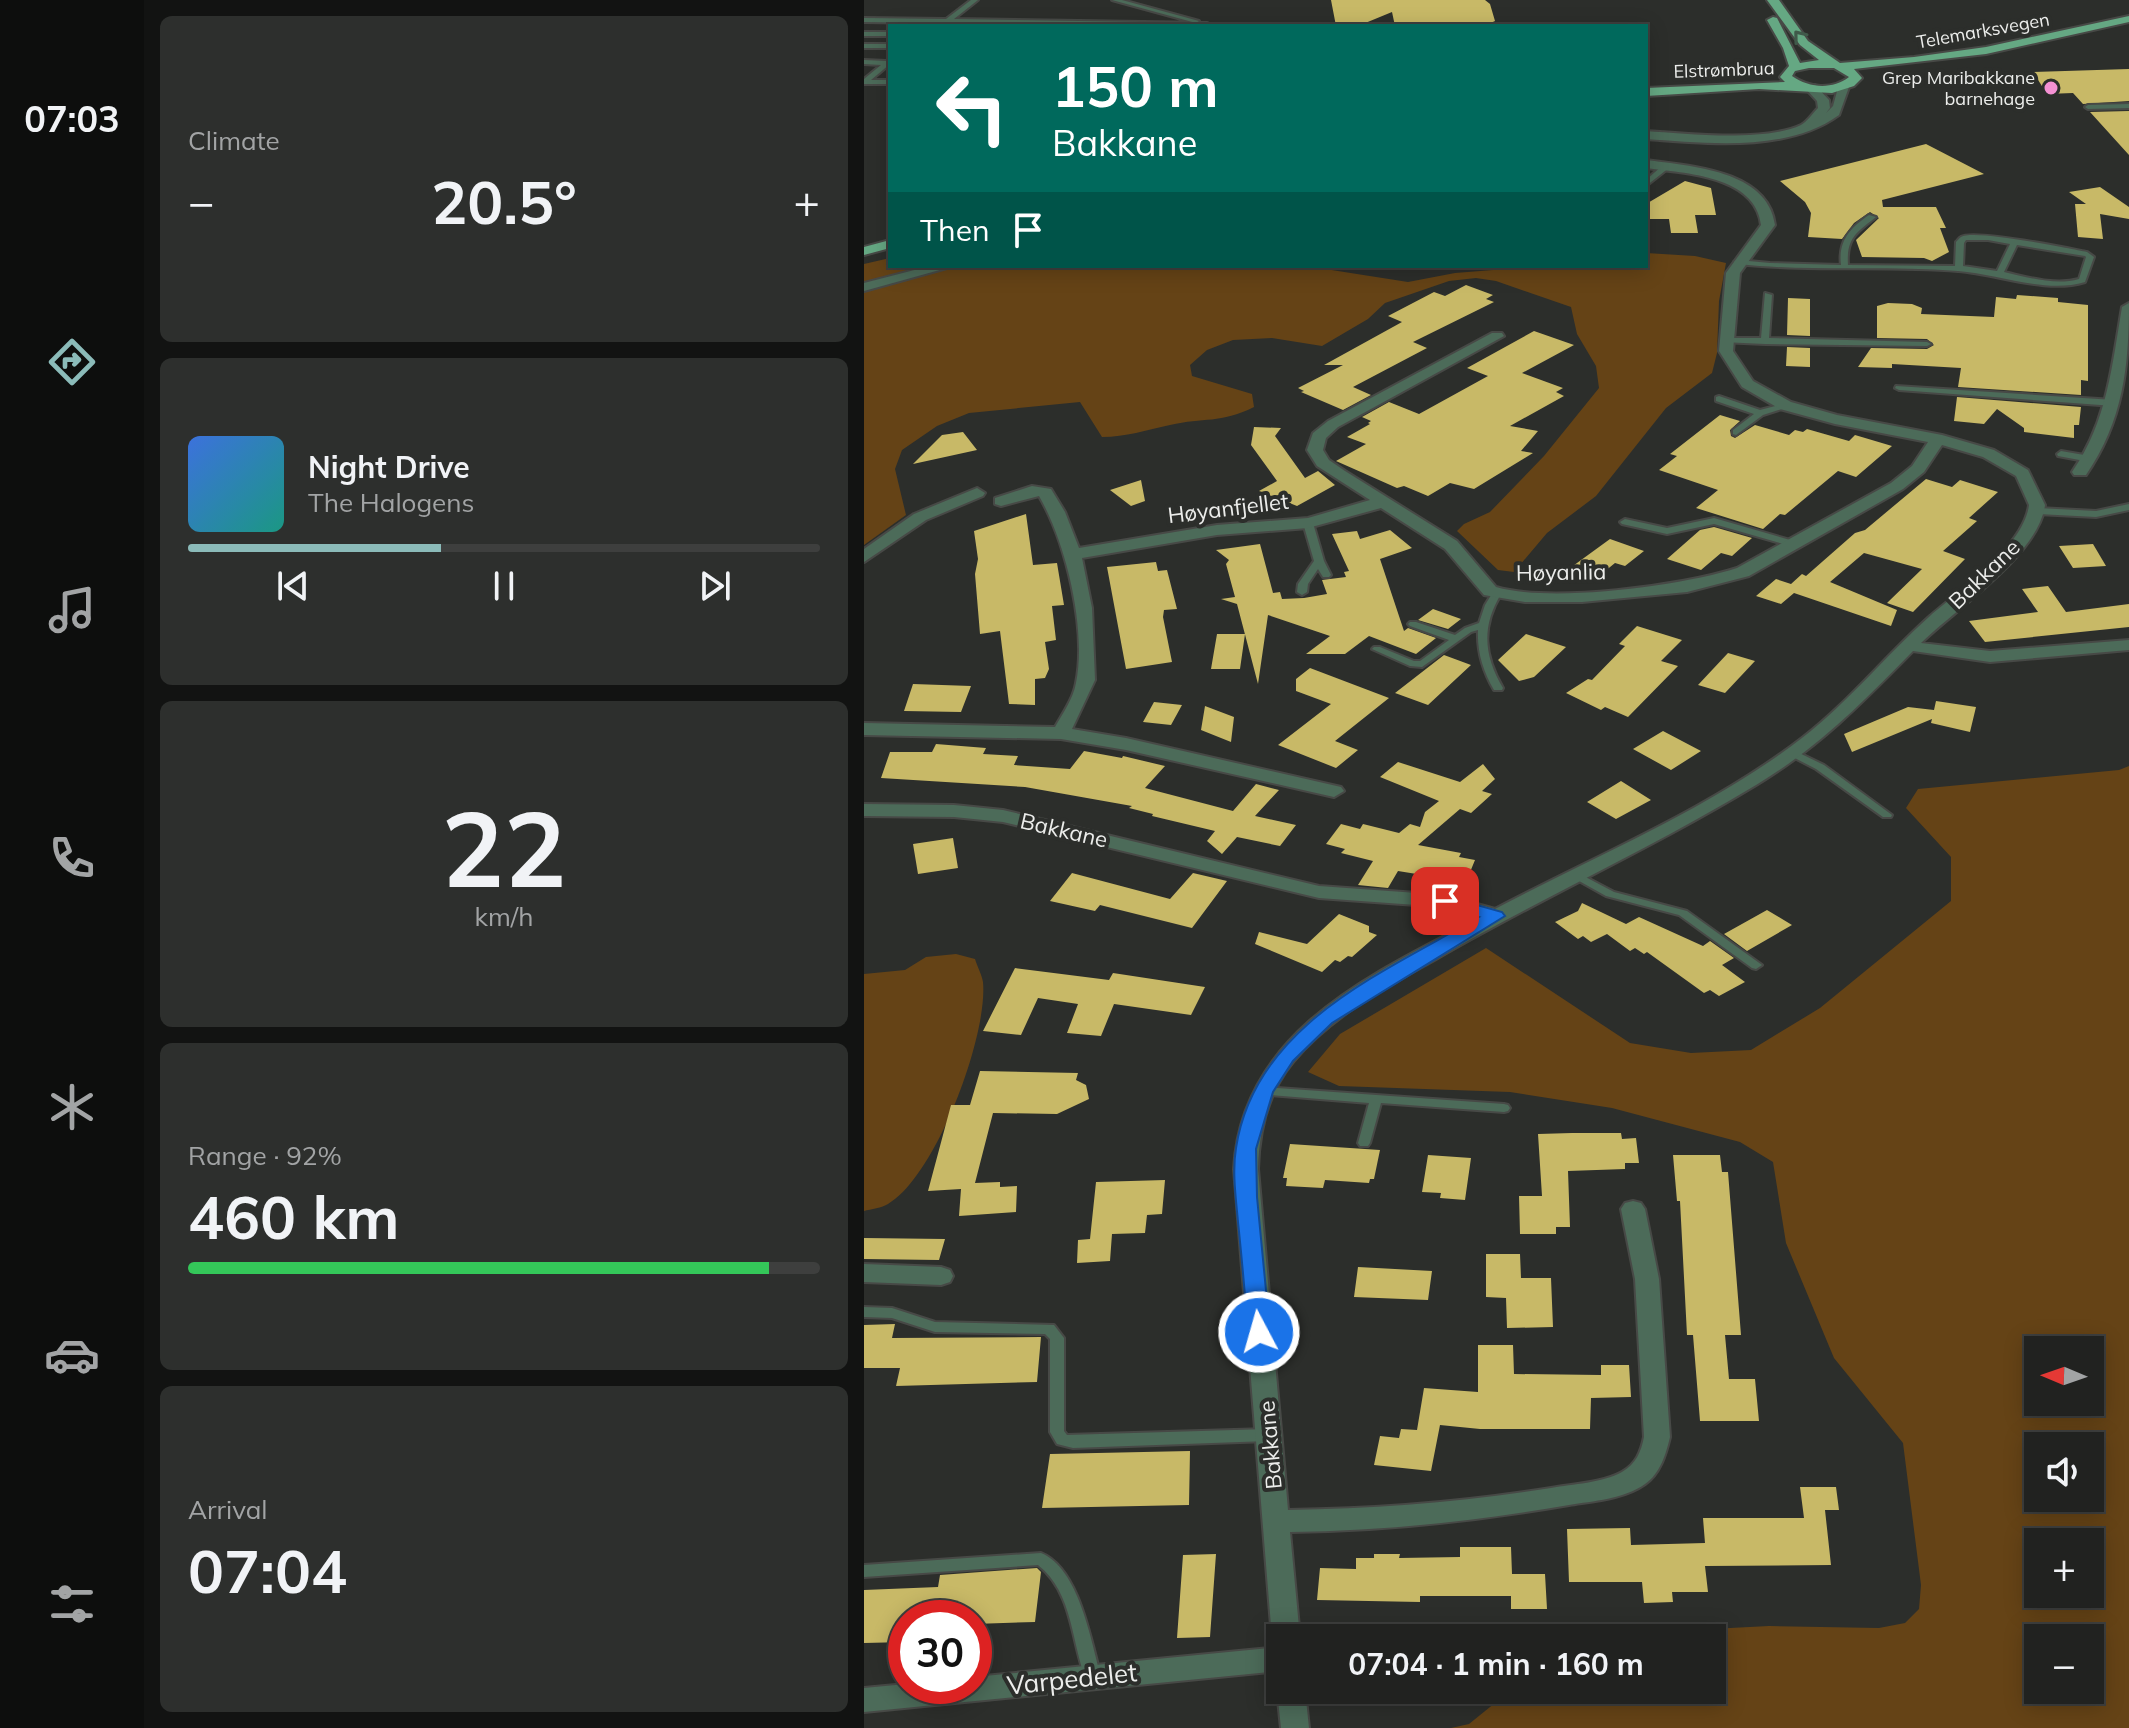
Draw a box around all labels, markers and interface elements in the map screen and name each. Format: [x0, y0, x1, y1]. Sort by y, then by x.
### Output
street label: Telemarksvegen [1915, 7, 2051, 54]
one-way arrow [1794, 31, 1809, 45]
text: 150 m [1052, 51, 1219, 121]
icon: left [920, 56, 1024, 160]
street label: Elstrømbrua [1673, 56, 1775, 83]
place label: Grep Maribakkane barnehage [1882, 66, 2035, 110]
marker: Grep Maribakkane barnehage [2042, 79, 2060, 97]
text: 07:03 [24, 96, 120, 141]
text: Bakkane [1052, 120, 1197, 165]
text: Climate [188, 124, 280, 157]
text: 20.5° [431, 164, 577, 239]
text: − [188, 174, 214, 229]
text: + [794, 174, 820, 229]
icon: arrive [1006, 208, 1050, 252]
text: Then [920, 211, 990, 249]
icon: directions [44, 334, 100, 390]
text: Night Drive [308, 448, 470, 486]
text: The Halogens [308, 486, 474, 519]
street label: Høyanfjellet [1166, 487, 1290, 529]
street label: Bakkane [1942, 533, 2026, 615]
street label: Høyanlia [1516, 557, 1606, 587]
icon: previous [271, 564, 315, 608]
icon: pause [482, 564, 526, 608]
icon: next [693, 564, 737, 608]
icon: music [44, 582, 100, 638]
text: 22 [442, 782, 566, 913]
street label: Bakkane [1018, 806, 1110, 854]
icon: phone [44, 830, 100, 886]
pin [1411, 867, 1479, 935]
icon: arrive [1423, 879, 1467, 923]
text: km/h [475, 900, 533, 933]
icon: climate [44, 1079, 100, 1135]
text: Range · 92% [188, 1139, 342, 1172]
text: 460 km [188, 1179, 400, 1254]
position arrow [1217, 1290, 1301, 1374]
icon: car [44, 1327, 100, 1383]
north arrow [2024, 1336, 2104, 1416]
map controls [2024, 1336, 2104, 1704]
street label: Bakkane [1252, 1400, 1288, 1490]
button: sound [2024, 1432, 2104, 1512]
text: Arrival [188, 1493, 268, 1526]
button: + [2024, 1528, 2104, 1608]
text: 07:04 [188, 1533, 347, 1608]
icon: filters [44, 1576, 100, 1632]
speed limit sign: 30 [888, 1600, 992, 1704]
button: − [2024, 1624, 2104, 1704]
text: 07:04 · 1 min · 160 m [1348, 1645, 1644, 1683]
street label: Varpedelet [1005, 1655, 1139, 1702]

